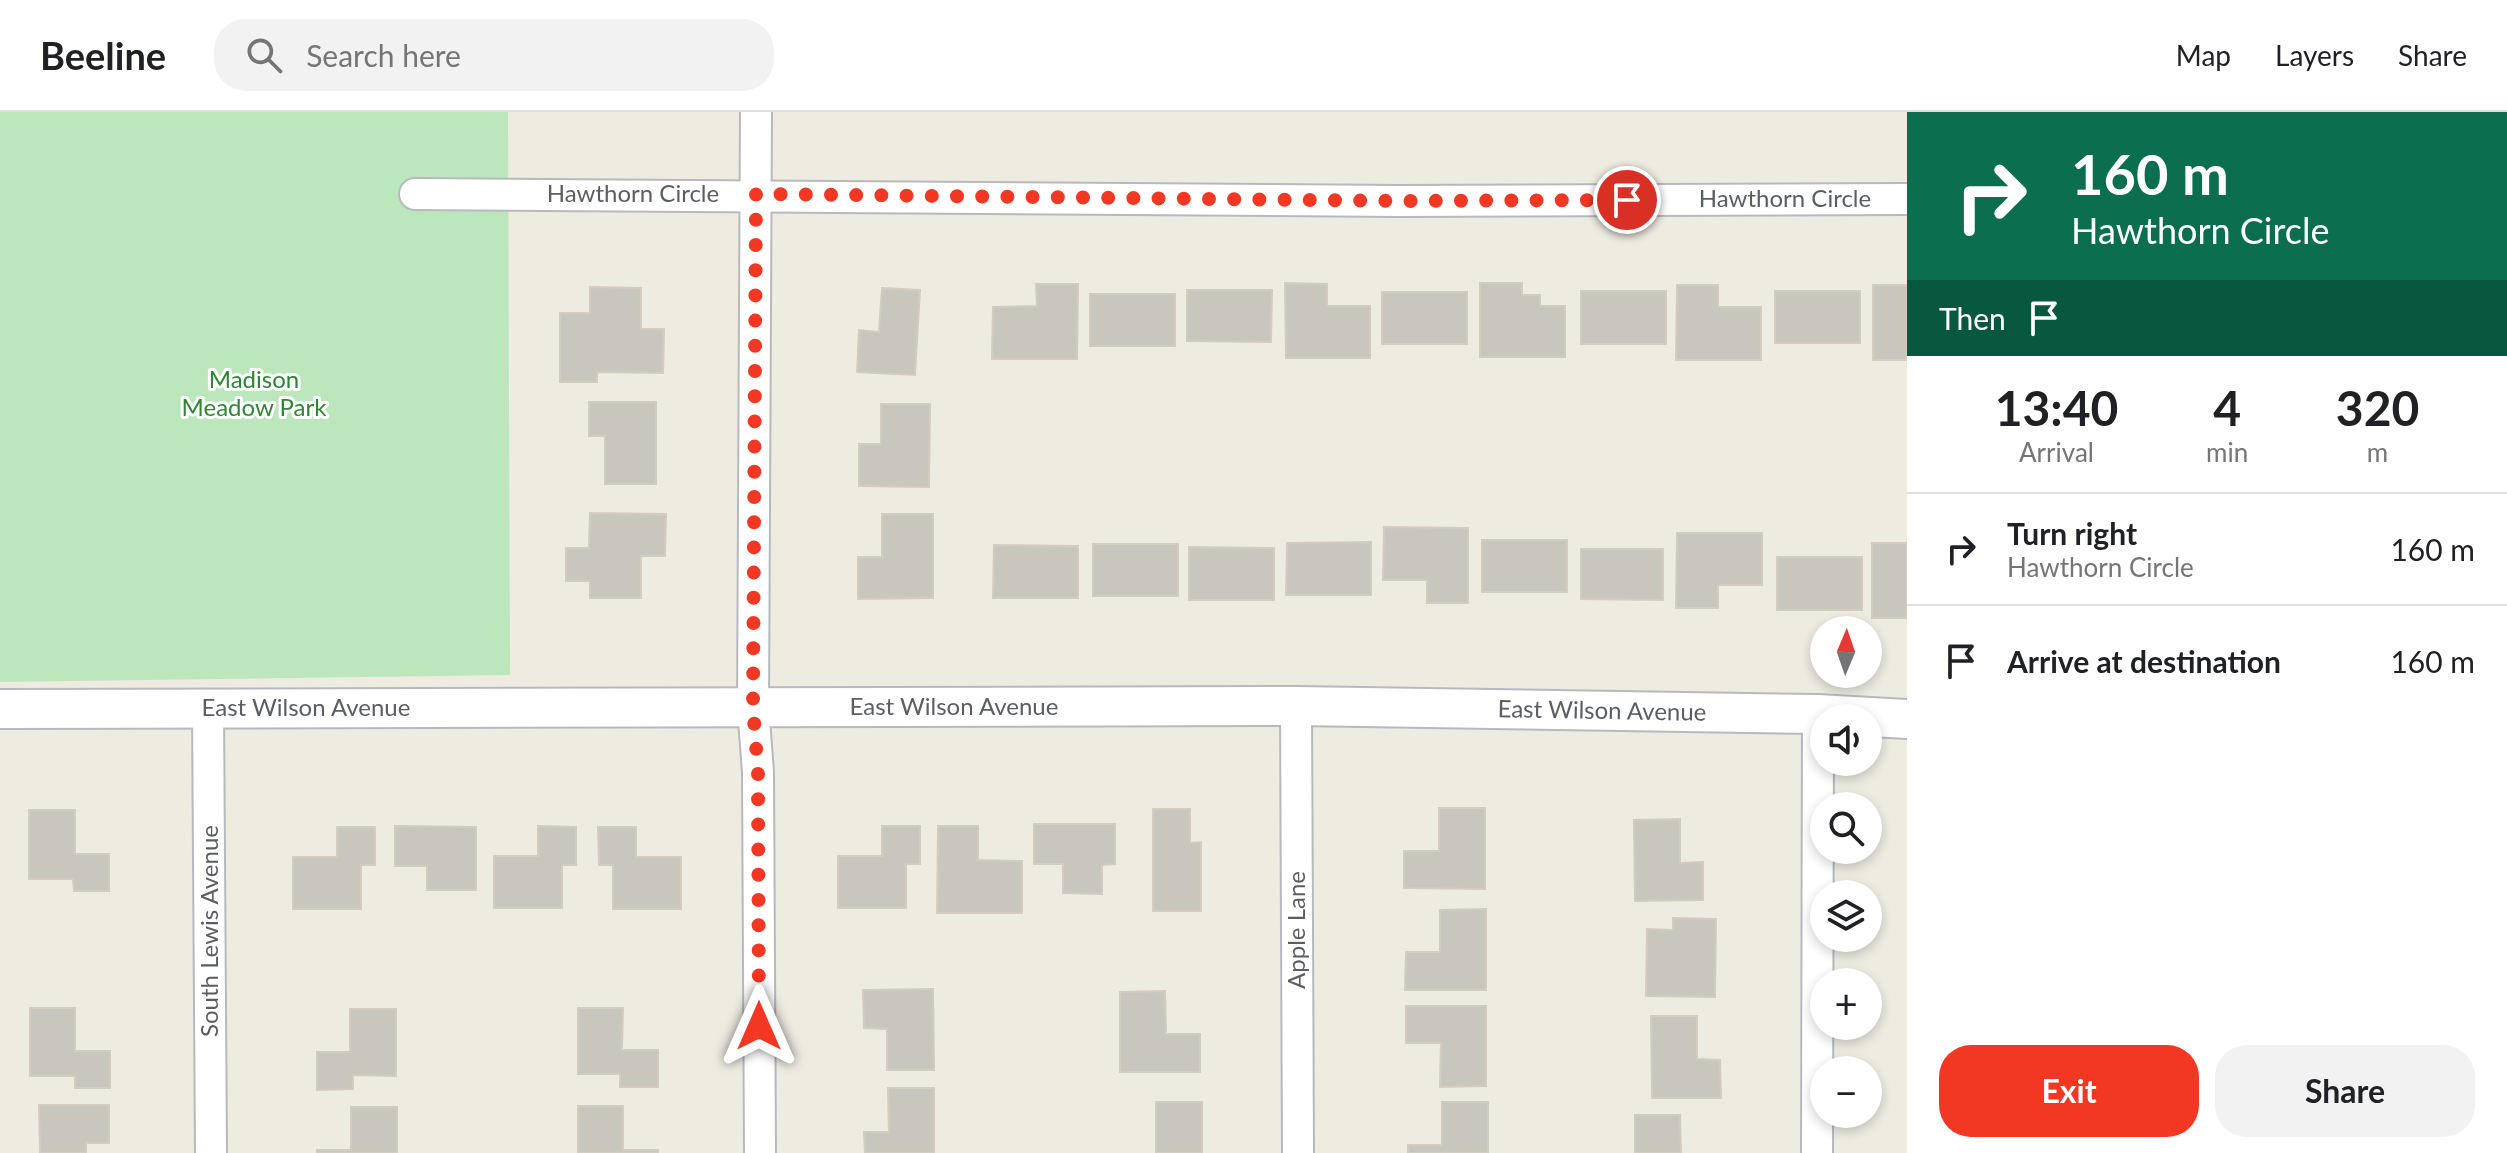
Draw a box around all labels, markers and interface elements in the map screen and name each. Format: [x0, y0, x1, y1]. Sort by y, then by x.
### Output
search box [214, 19, 774, 91]
text: Beeline [40, 32, 166, 78]
icon: search [242, 33, 286, 77]
text: Search here [306, 37, 461, 73]
text: Map [2176, 38, 2231, 72]
text: Layers [2275, 38, 2354, 72]
text: Share [2398, 38, 2467, 72]
text: 160 m [2071, 140, 2229, 207]
icon: right [1939, 144, 2043, 248]
pin [1593, 166, 1661, 234]
street label: Hawthorn Circle [547, 178, 719, 207]
icon: arrive [1605, 178, 1649, 222]
street label: Hawthorn Circle [1699, 183, 1871, 212]
text: Hawthorn Circle [2071, 208, 2330, 252]
icon: arrive [2022, 296, 2066, 340]
text: Then [1939, 300, 2006, 336]
park label: Madison Meadow Park [182, 364, 327, 421]
text: 13:40 [1995, 379, 2118, 436]
text: 4 [2213, 379, 2241, 436]
text: 320 [2336, 379, 2419, 436]
text: Arrival [2019, 436, 2094, 468]
text: min [2206, 436, 2248, 468]
text: m [2367, 436, 2388, 468]
text: Turn right [2007, 515, 2137, 551]
icon: right [1939, 527, 1983, 571]
text: 160 m [2390, 531, 2475, 567]
text: Hawthorn Circle [2007, 551, 2194, 583]
north arrow [1810, 616, 1882, 688]
map controls [1810, 616, 1882, 1128]
icon: arrive [1939, 639, 1983, 683]
text: Arrive at destination [2007, 643, 2281, 679]
text: 160 m [2390, 643, 2475, 679]
street label: East Wilson Avenue [850, 691, 1058, 720]
street label: East Wilson Avenue [202, 692, 410, 721]
street label: East Wilson Avenue [1497, 693, 1707, 726]
button: sound [1810, 704, 1882, 776]
button: search [1810, 792, 1882, 864]
street label: South Lewis Avenue [194, 825, 223, 1037]
street label: Apple Lane [1281, 871, 1310, 989]
button: layers [1810, 880, 1882, 952]
button: + [1810, 968, 1882, 1040]
position arrow [717, 984, 801, 1068]
button: Exit [1939, 1045, 2199, 1137]
button: Share [2215, 1045, 2475, 1137]
button: − [1810, 1056, 1882, 1128]

